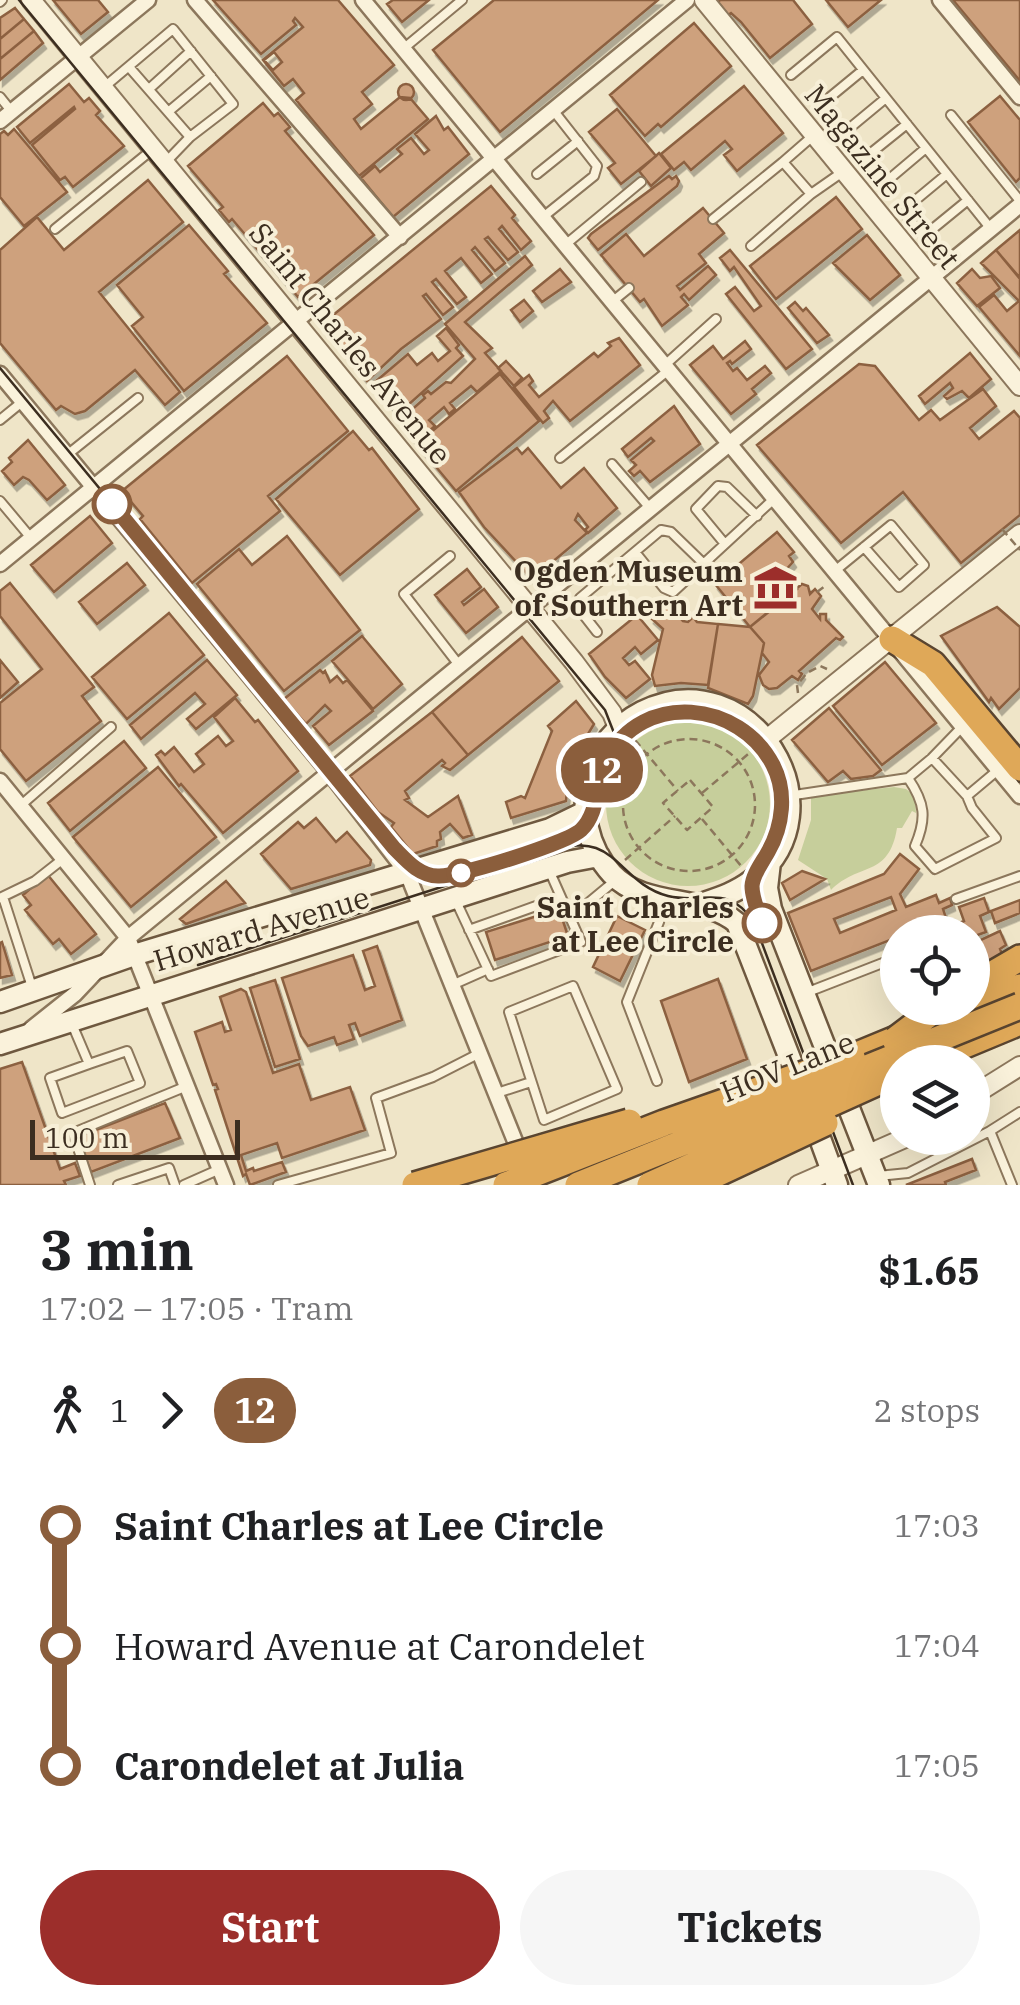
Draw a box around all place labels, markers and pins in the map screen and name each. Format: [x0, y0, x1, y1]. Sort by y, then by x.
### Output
unlabelled marker [93, 485, 131, 523]
place label: Ogden Museum of Southern Art [513, 551, 743, 624]
museum icon: Ogden Museum of Southern Art [752, 563, 800, 611]
unlabelled marker [448, 860, 474, 886]
place label: Saint Charles at Lee Circle [537, 887, 734, 960]
marker: Saint Charles at Lee Circle [743, 904, 781, 942]

